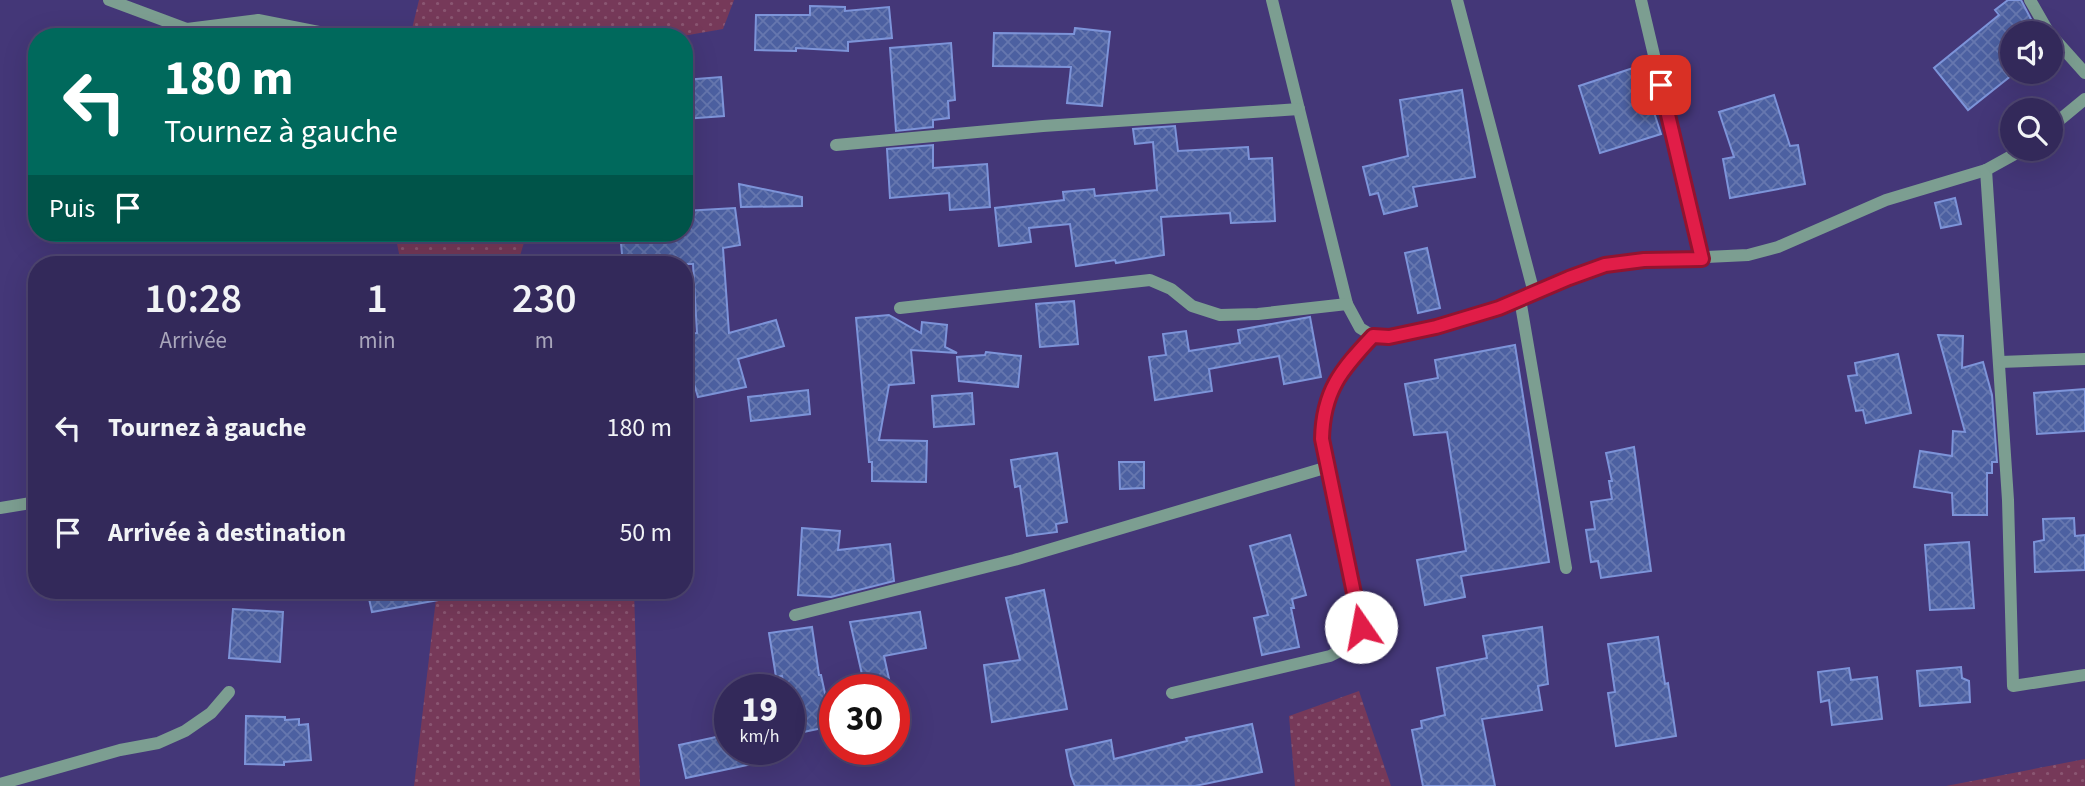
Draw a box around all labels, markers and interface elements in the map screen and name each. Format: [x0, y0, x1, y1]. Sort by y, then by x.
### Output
map controls [2000, 21, 2063, 161]
button: sound [2000, 21, 2063, 84]
text: 180 m [164, 44, 293, 114]
pin [1631, 55, 1691, 115]
icon: left [49, 56, 140, 147]
icon: arrive [1642, 66, 1680, 104]
button: search [2000, 98, 2063, 161]
text: Tournez à gauche [164, 109, 398, 155]
icon: arrive [109, 189, 147, 227]
text: Puis [49, 190, 95, 227]
text: 10:28 [144, 269, 242, 329]
text: 1 [366, 269, 388, 329]
text: 230 [512, 269, 577, 329]
text: Arrivée [159, 324, 227, 357]
text: min [358, 324, 396, 357]
text: m [535, 324, 554, 357]
icon: left [49, 409, 87, 447]
text: Tournez à gauche [108, 409, 307, 446]
text: 180 m [606, 409, 672, 446]
icon: arrive [49, 514, 87, 552]
text: Arrivée à destination [108, 514, 346, 551]
text: 50 m [619, 514, 672, 551]
position arrow [1324, 590, 1398, 664]
speed limit sign: 30 [819, 674, 910, 765]
text: 19 [741, 685, 778, 735]
text: km/h [740, 724, 779, 749]

